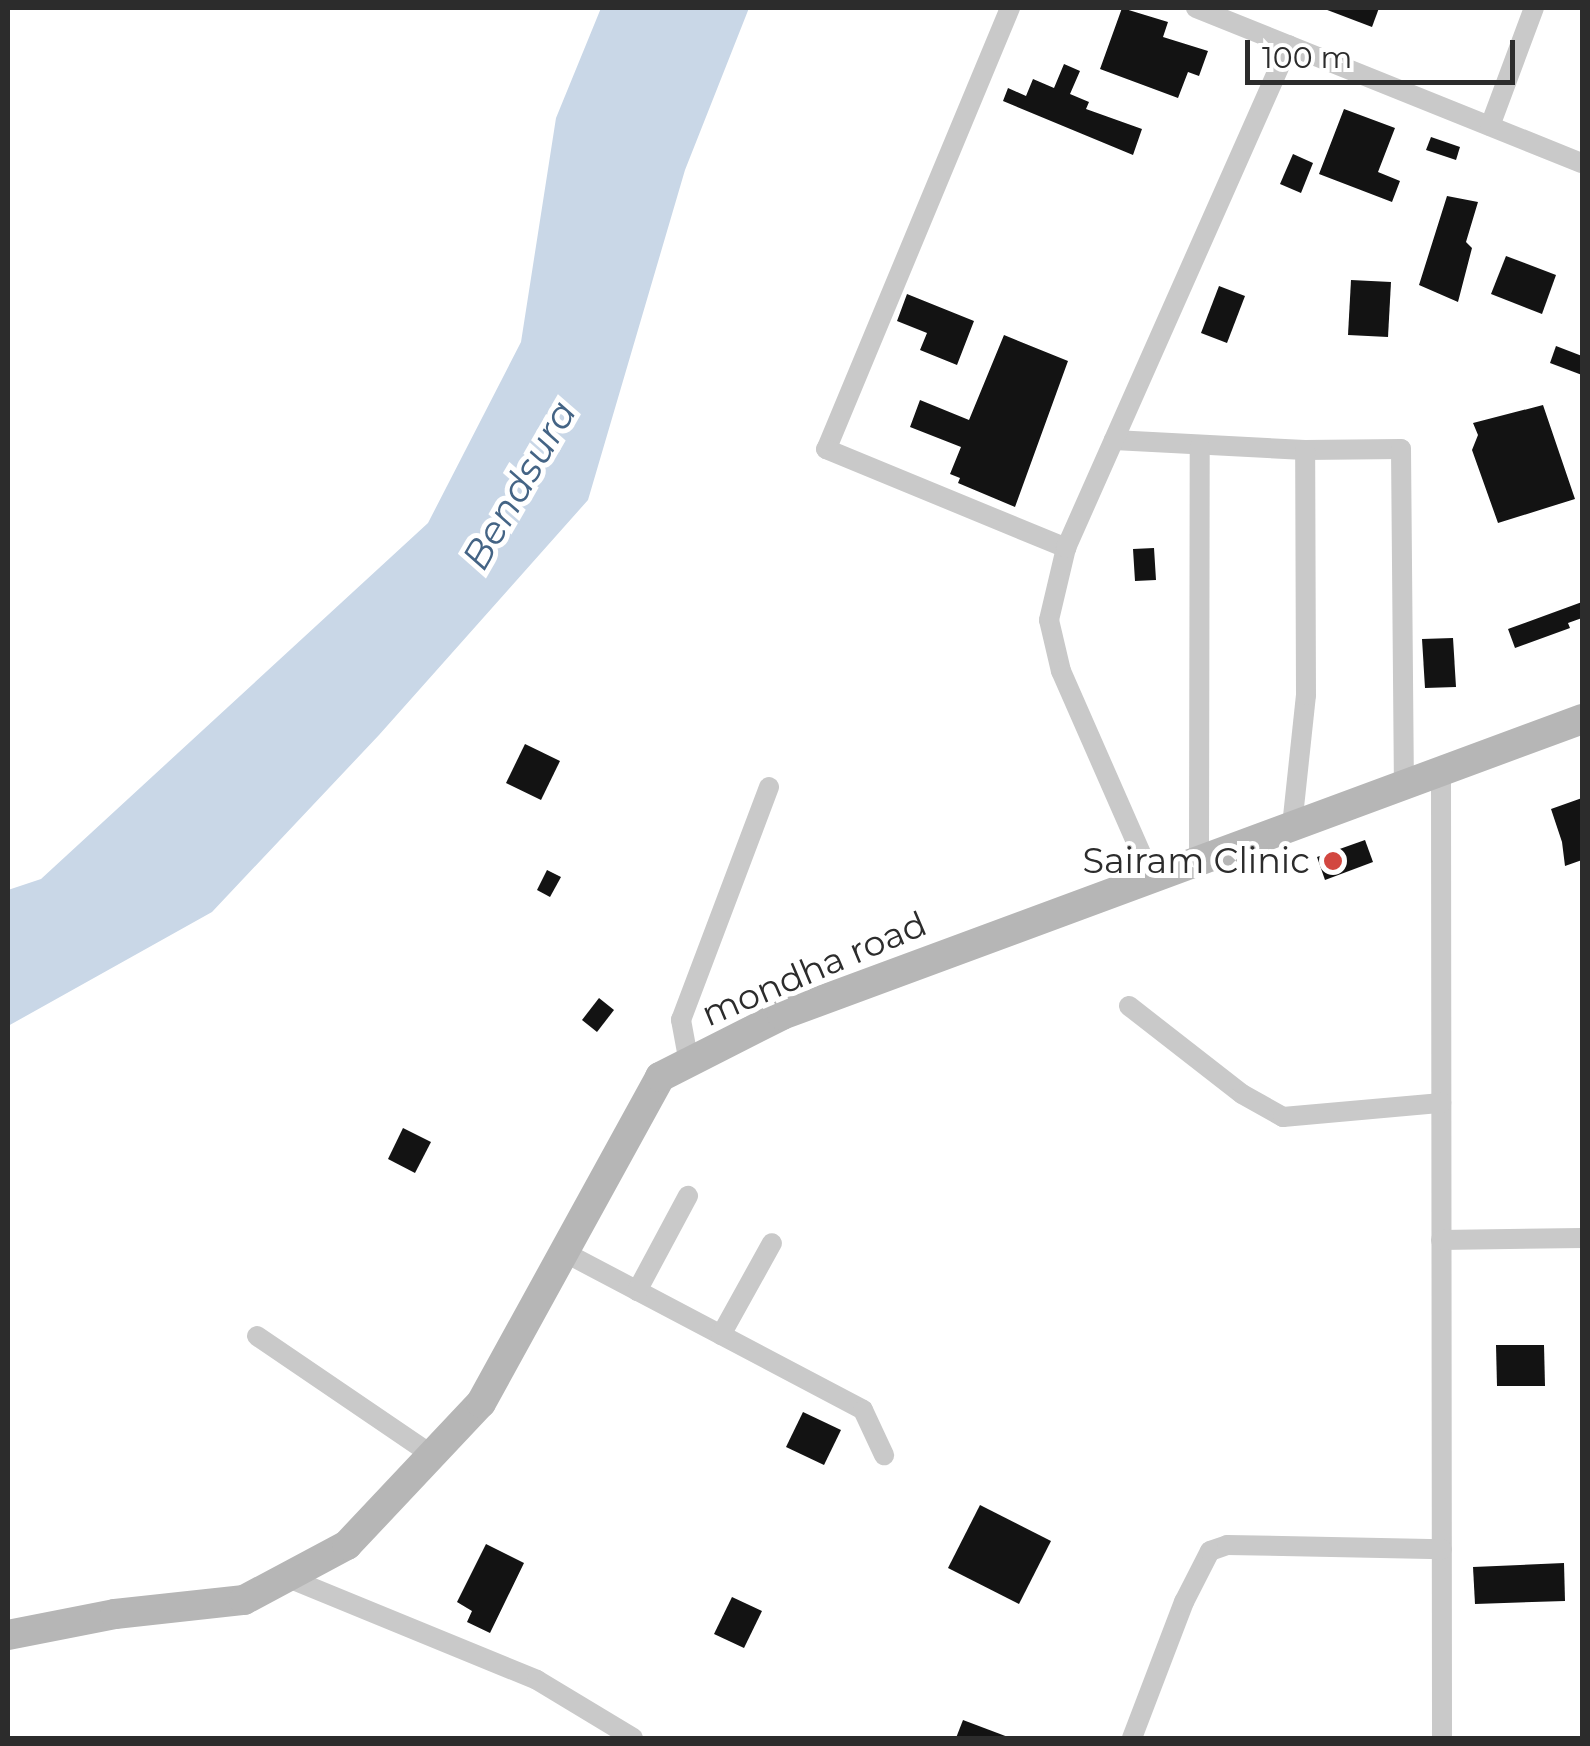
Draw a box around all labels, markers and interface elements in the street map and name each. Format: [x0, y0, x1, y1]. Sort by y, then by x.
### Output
scale bar [1250, 20, 1520, 82]
text: 100 m [1262, 39, 1352, 76]
water label: Bendsura [452, 392, 586, 578]
place label: Sairam Clinic [1082, 840, 1310, 882]
marker: Sairam Clinic [1320, 848, 1346, 874]
street label: mondha road [695, 903, 933, 1035]

